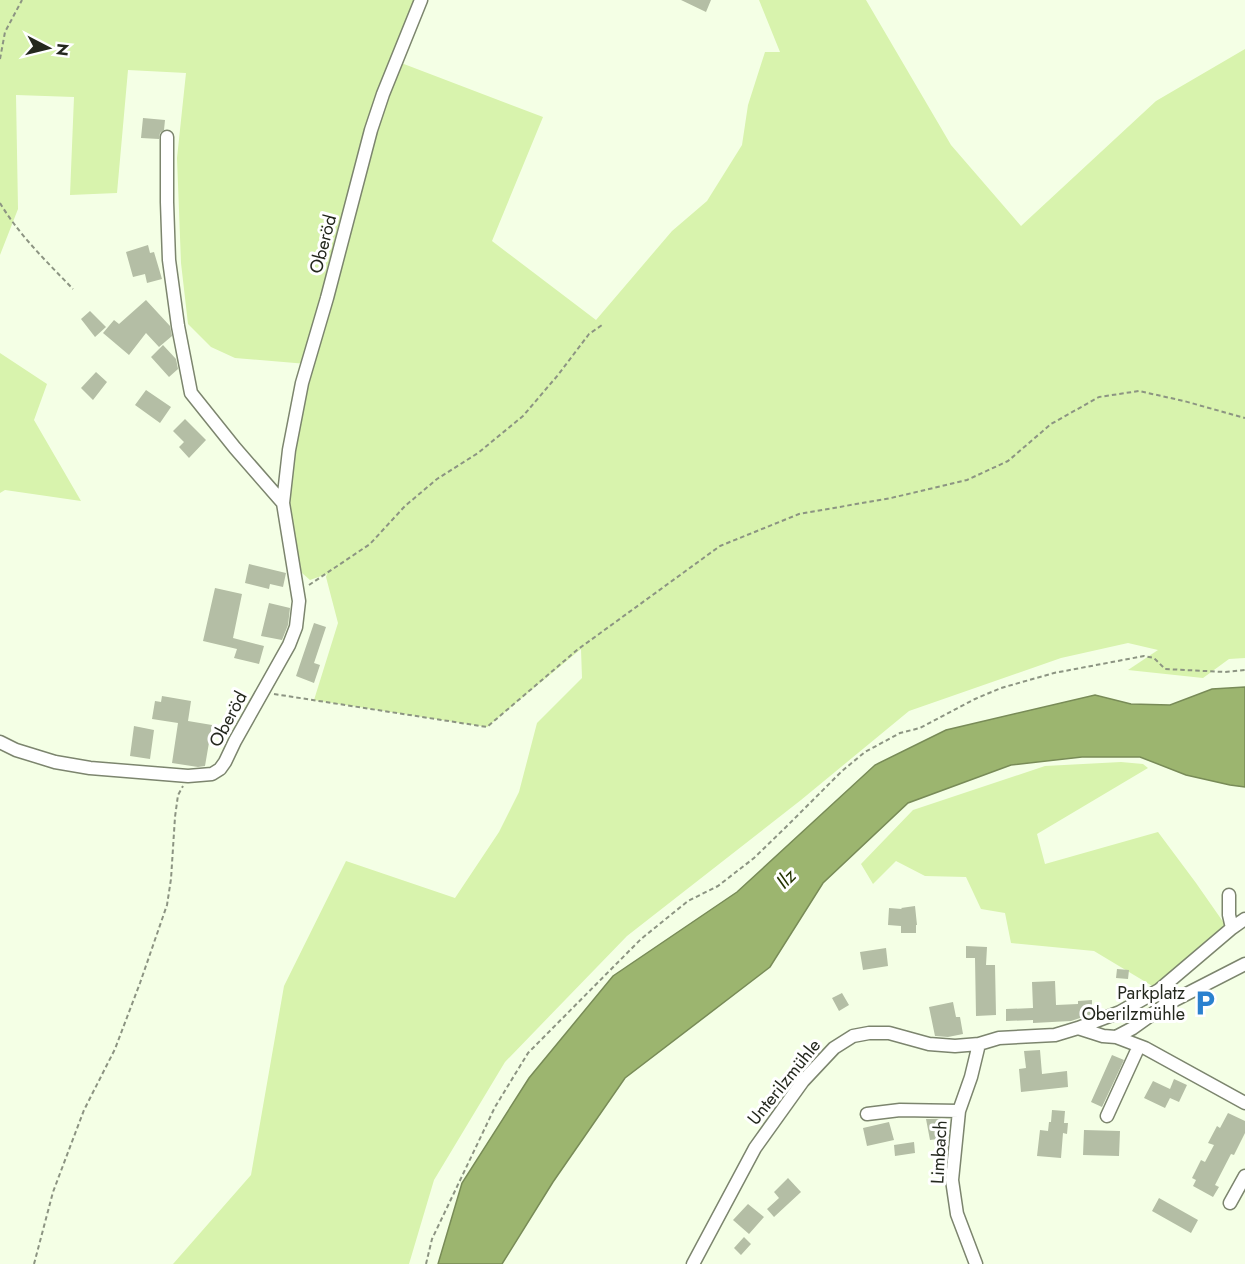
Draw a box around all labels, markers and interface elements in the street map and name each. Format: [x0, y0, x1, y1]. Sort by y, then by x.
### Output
north arrow [18, 18, 78, 78]
text: N [50, 42, 75, 57]
street label: Oberöd [303, 212, 343, 276]
street label: Oberöd [202, 687, 254, 751]
water label: Ilz [769, 862, 803, 896]
place label: Parkplatz Oberilzmühle [1082, 980, 1186, 1027]
parking icon: Parkplatz Oberilzmühle [1190, 988, 1220, 1018]
street label: Unterilzmühle [741, 1033, 827, 1131]
street label: Limbach [924, 1119, 954, 1185]

